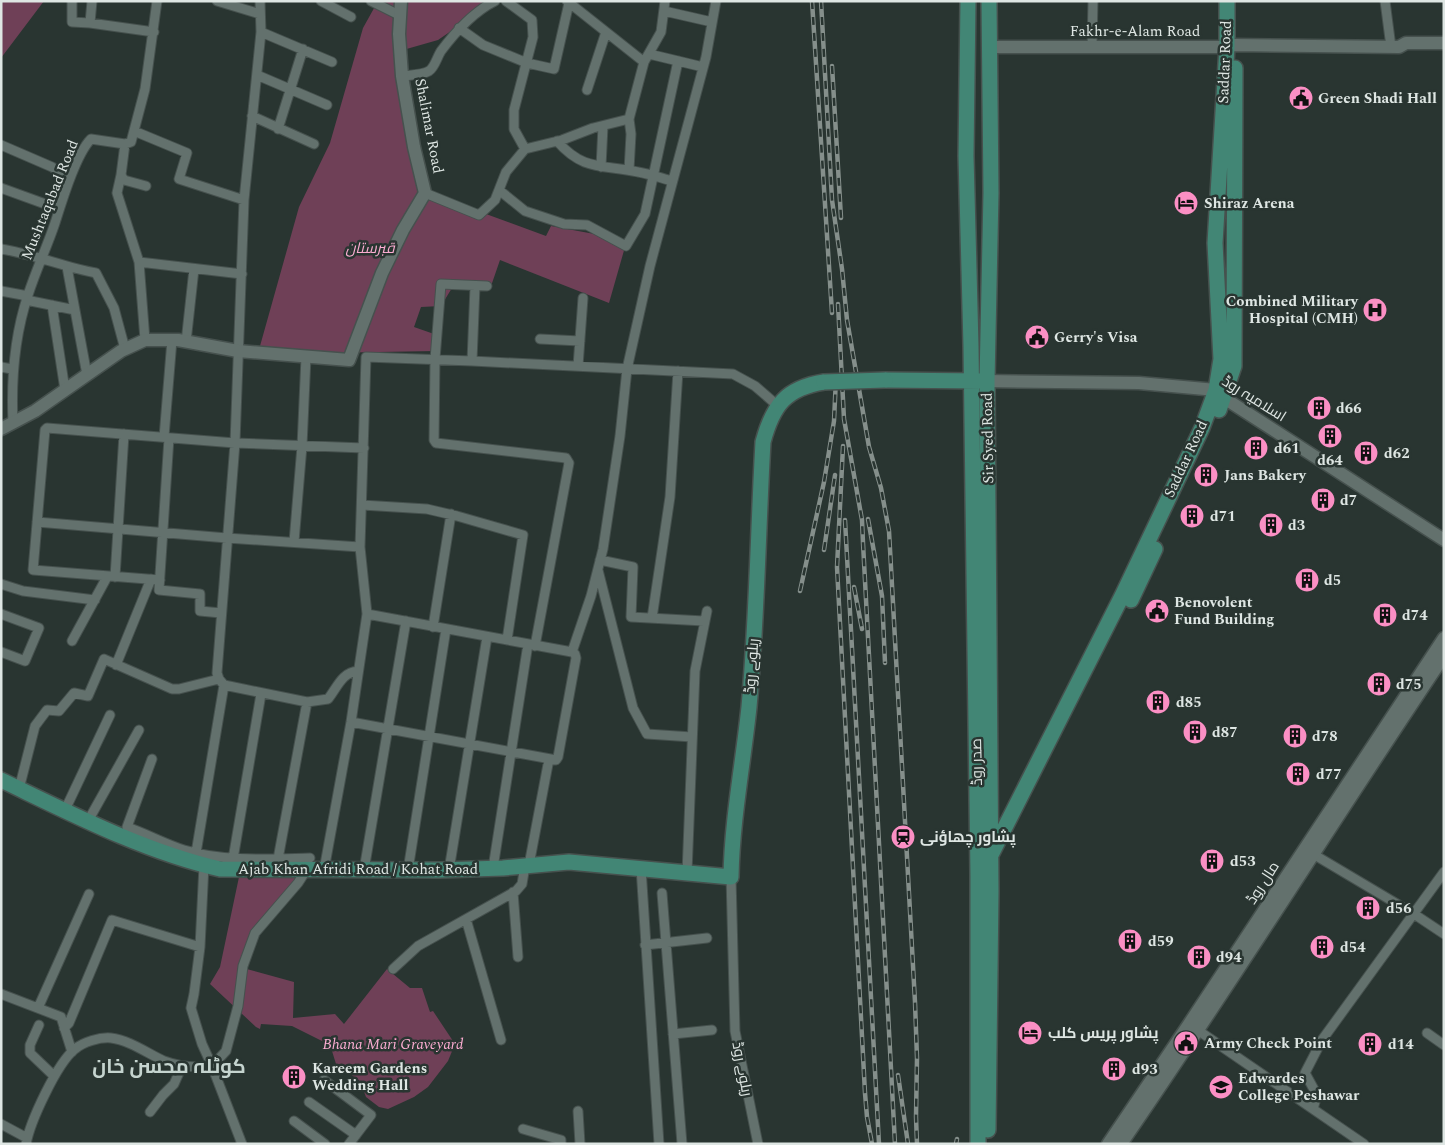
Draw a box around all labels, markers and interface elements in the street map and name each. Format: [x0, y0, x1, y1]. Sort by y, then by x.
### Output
street label: Fakhr-e-Alam Road [1070, 20, 1200, 43]
street label: Saddar Road [1212, 20, 1238, 104]
street label: Shalimar Road [408, 76, 450, 176]
public building icon: Green Shadi Hall [1288, 85, 1314, 111]
place label: Green Shadi Hall [1318, 87, 1437, 110]
street label: Mushtaqabad Road [15, 136, 85, 264]
hotel icon: Shiraz Arena [1173, 190, 1199, 216]
place label: Shiraz Arena [1204, 192, 1295, 215]
park label: قبرستان [345, 237, 396, 260]
place label: Combined Military Hospital (CMH) [1226, 290, 1359, 330]
hospital icon: Combined Military Hospital (CMH) [1362, 297, 1388, 323]
public building icon: Gerry's Visa [1024, 324, 1050, 350]
place label: Gerry's Visa [1054, 326, 1138, 349]
street label: اسلامیہ روڈ [1217, 370, 1291, 428]
street label: Sir Syed Road [976, 392, 1000, 484]
building icon: d66 [1306, 395, 1332, 421]
place label: d66 [1336, 397, 1362, 420]
street label: Saddar Road [1158, 416, 1214, 502]
building icon: d64 [1317, 423, 1343, 449]
building icon: d61 [1243, 435, 1269, 461]
place label: d61 [1274, 437, 1300, 460]
building icon: d62 [1353, 440, 1379, 466]
place label: d62 [1384, 442, 1410, 465]
place label: d64 [1317, 449, 1343, 472]
building icon: Jans Bakery [1193, 462, 1219, 488]
place label: Jans Bakery [1224, 464, 1307, 487]
building icon: d7 [1310, 487, 1336, 513]
place label: d7 [1340, 489, 1357, 512]
building icon: d71 [1179, 503, 1205, 529]
place label: d71 [1210, 505, 1236, 528]
building icon: d3 [1258, 512, 1284, 538]
place label: d3 [1288, 514, 1305, 537]
building icon: d5 [1294, 567, 1320, 593]
place label: d5 [1324, 569, 1341, 592]
place label: Benovolent Fund Building [1174, 591, 1274, 631]
public building icon: Benovolent Fund Building [1144, 598, 1170, 624]
building icon: d74 [1372, 602, 1398, 628]
place label: d74 [1402, 604, 1428, 627]
street label: ریلوے روڈ [739, 638, 765, 694]
building icon: d75 [1366, 671, 1392, 697]
place label: d75 [1396, 673, 1422, 696]
building icon: d85 [1145, 689, 1171, 715]
place label: d85 [1176, 691, 1202, 714]
building icon: d87 [1182, 719, 1208, 745]
place label: d87 [1212, 721, 1238, 744]
building icon: d78 [1282, 723, 1308, 749]
place label: d78 [1312, 725, 1338, 748]
street label: صدر روڈ [965, 738, 989, 786]
building icon: d77 [1285, 761, 1311, 787]
place label: d77 [1316, 763, 1342, 786]
station icon: پشاور چھاؤنی [890, 824, 916, 850]
place label: پشاور چھاؤنی [920, 826, 1016, 849]
building icon: d53 [1199, 848, 1225, 874]
place label: d53 [1230, 850, 1256, 873]
street label: مال روڈ [1241, 857, 1285, 909]
street label: Ajab Khan Afridi Road / Kohat Road [238, 858, 478, 881]
building icon: d56 [1355, 895, 1381, 921]
place label: d56 [1386, 897, 1412, 920]
building icon: d59 [1117, 928, 1143, 954]
place label: d59 [1148, 930, 1174, 953]
building icon: d54 [1309, 934, 1335, 960]
place label: d54 [1340, 936, 1366, 959]
building icon: d94 [1186, 944, 1212, 970]
place label: d94 [1216, 946, 1242, 969]
hotel icon: پشاور پریس کلب [1017, 1020, 1043, 1046]
place label: پشاور پریس کلب [1048, 1022, 1159, 1045]
public building icon: Army Check Point [1173, 1030, 1199, 1056]
building icon: d14 [1357, 1031, 1383, 1057]
place label: Army Check Point [1204, 1032, 1332, 1055]
park label: Bhana Mari Graveyard [323, 1033, 464, 1056]
place label: d14 [1388, 1033, 1414, 1056]
street label: ریلوے روڈ [725, 1040, 759, 1098]
district label: کوٹلہ محسن خان [92, 1052, 246, 1082]
building icon: d93 [1101, 1056, 1127, 1082]
place label: Kareem Gardens Wedding Hall [312, 1057, 427, 1097]
place label: d93 [1132, 1058, 1158, 1081]
building icon: Kareem Gardens Wedding Hall [281, 1064, 307, 1090]
place label: Edwardes College Peshawar [1238, 1067, 1360, 1107]
school or university icon: Edwardes College Peshawar [1208, 1074, 1234, 1100]

